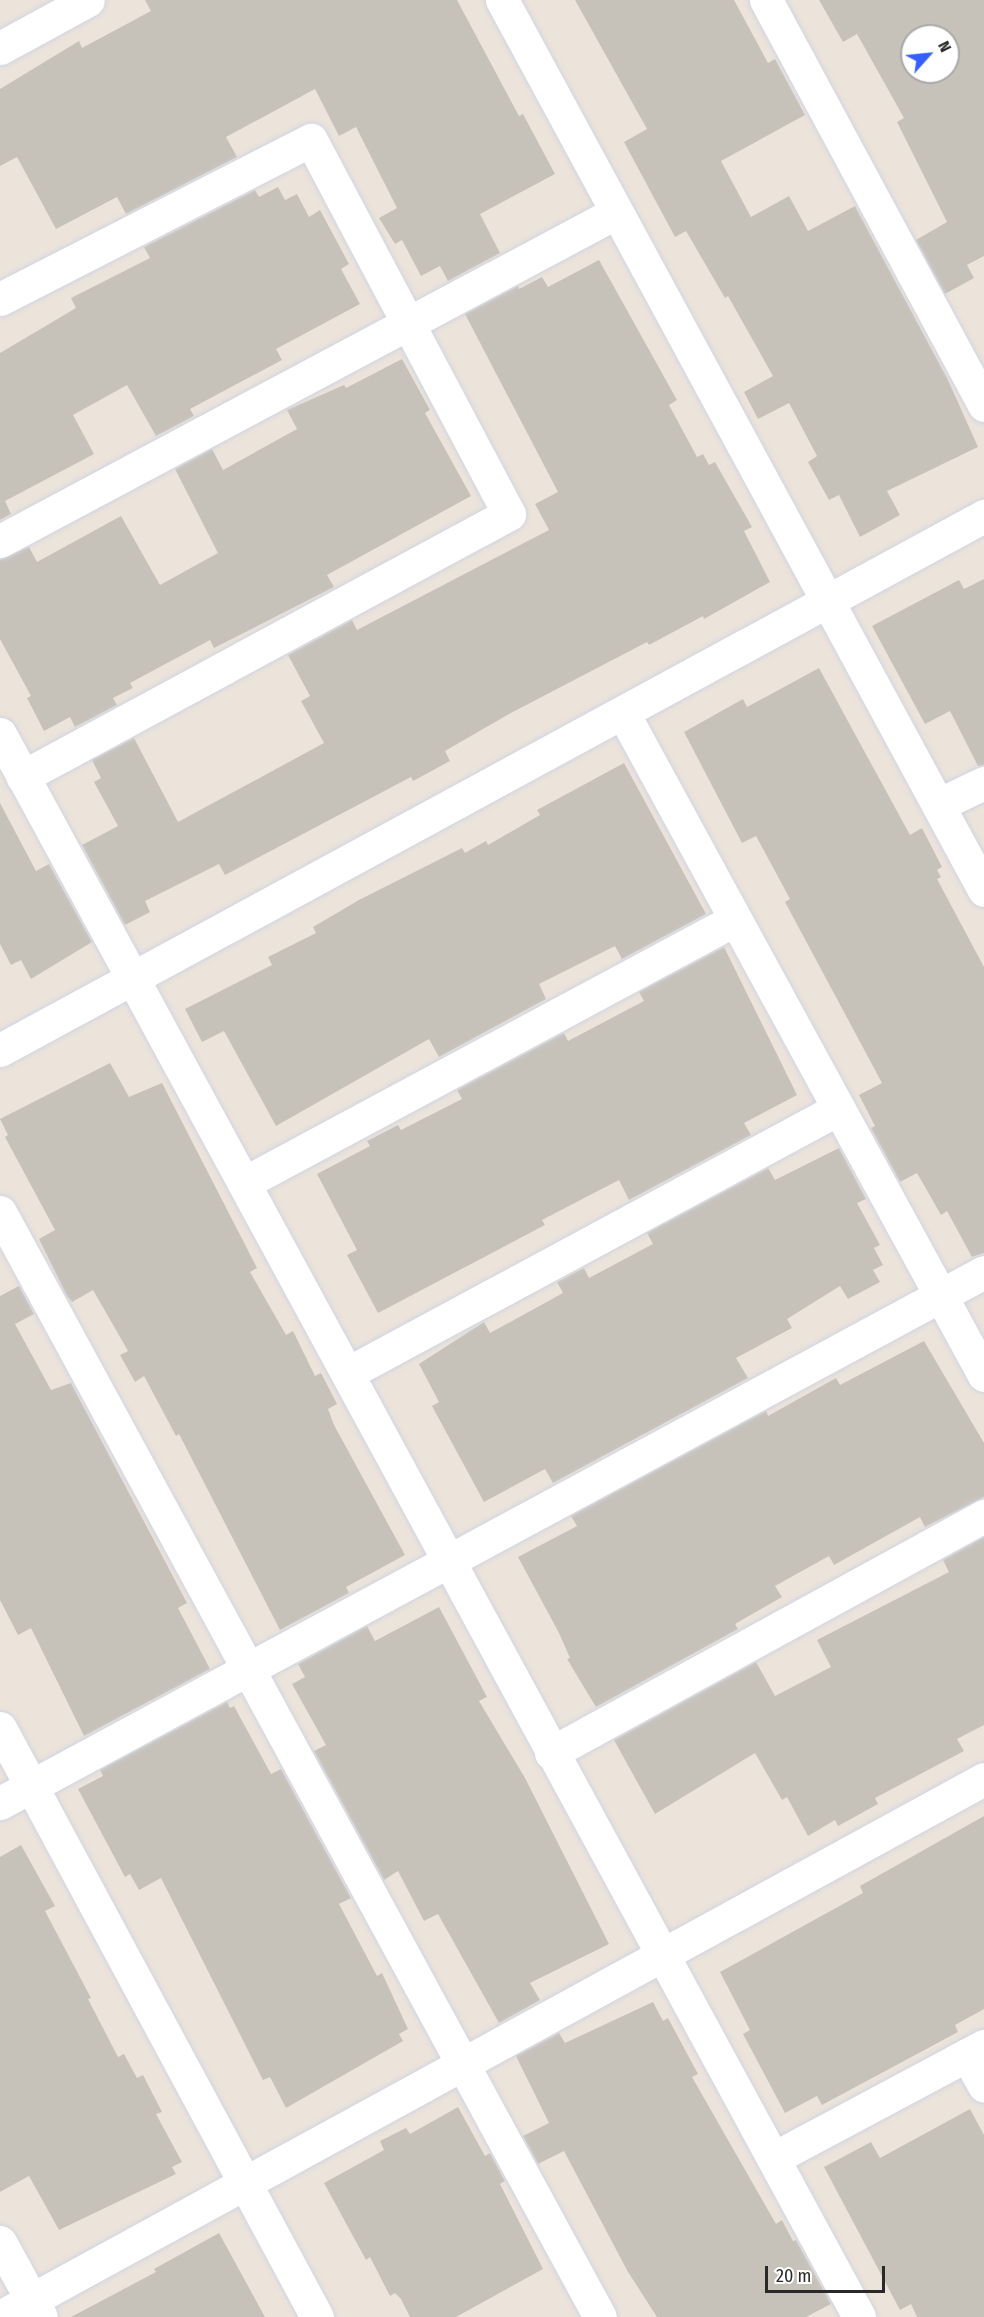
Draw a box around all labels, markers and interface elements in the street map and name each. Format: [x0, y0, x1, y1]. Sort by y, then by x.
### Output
north arrow [900, 24, 960, 84]
text: N [934, 38, 955, 55]
scale bar [768, 2254, 888, 2292]
text: 20 m [776, 2265, 811, 2287]

